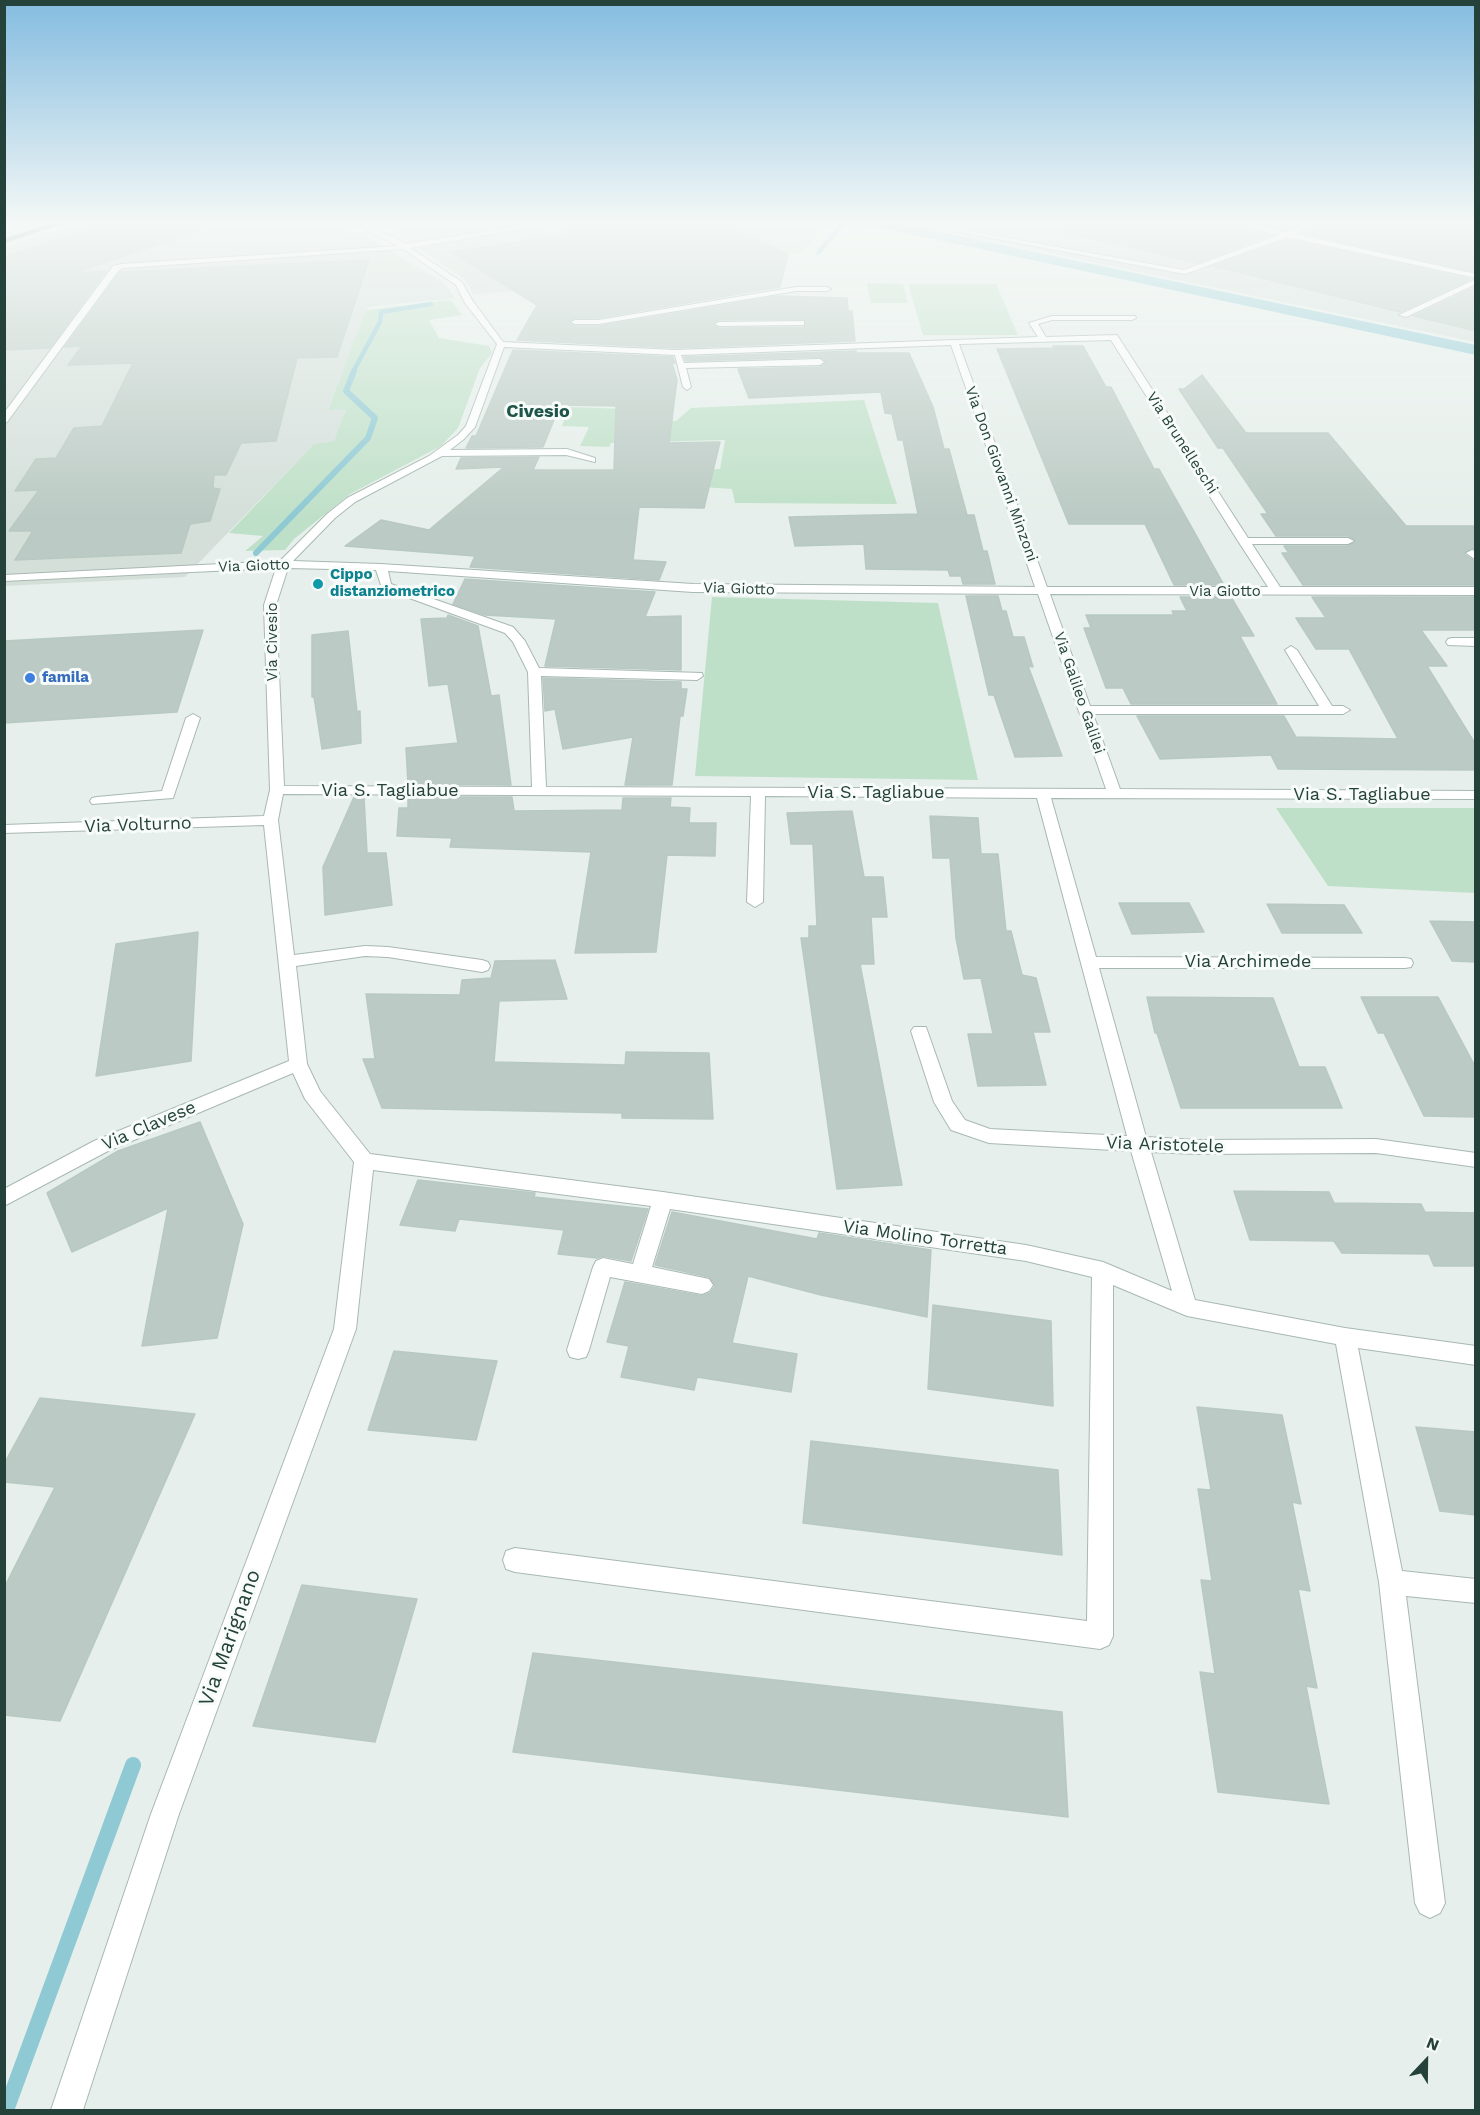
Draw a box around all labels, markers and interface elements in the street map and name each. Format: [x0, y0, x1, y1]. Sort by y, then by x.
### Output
street label: Via Don Giovanni Minzoni [961, 384, 1041, 564]
street label: Via Brunelleschi [1142, 389, 1222, 497]
district label: Civesio [506, 401, 570, 423]
street label: Via Giotto [218, 556, 290, 576]
place label: Cippo distanziometrico [330, 566, 455, 601]
marker: Cippo distanziometrico [311, 577, 325, 591]
street label: Via Giotto [703, 579, 775, 599]
street label: Via Giotto [1189, 583, 1261, 601]
street label: Via Civesio [264, 603, 282, 681]
street label: Via Galileo Galilei [1050, 630, 1108, 756]
place label: famila [42, 669, 89, 687]
marker: famila [23, 671, 37, 685]
street label: Via S. Tagliabue [321, 780, 459, 802]
street label: Via S. Tagliabue [807, 782, 945, 804]
street label: Via S. Tagliabue [1293, 784, 1431, 806]
street label: Via Volturno [84, 812, 192, 838]
street label: Via Archimede [1185, 951, 1311, 973]
street label: Via Clavese [99, 1096, 199, 1156]
street label: Via Aristotele [1106, 1132, 1224, 1158]
street label: Via Molino Torretta [842, 1216, 1008, 1260]
street label: Via Marignano [194, 1566, 266, 1710]
north arrow [1396, 2031, 1456, 2091]
text: N [1424, 2033, 1442, 2055]

